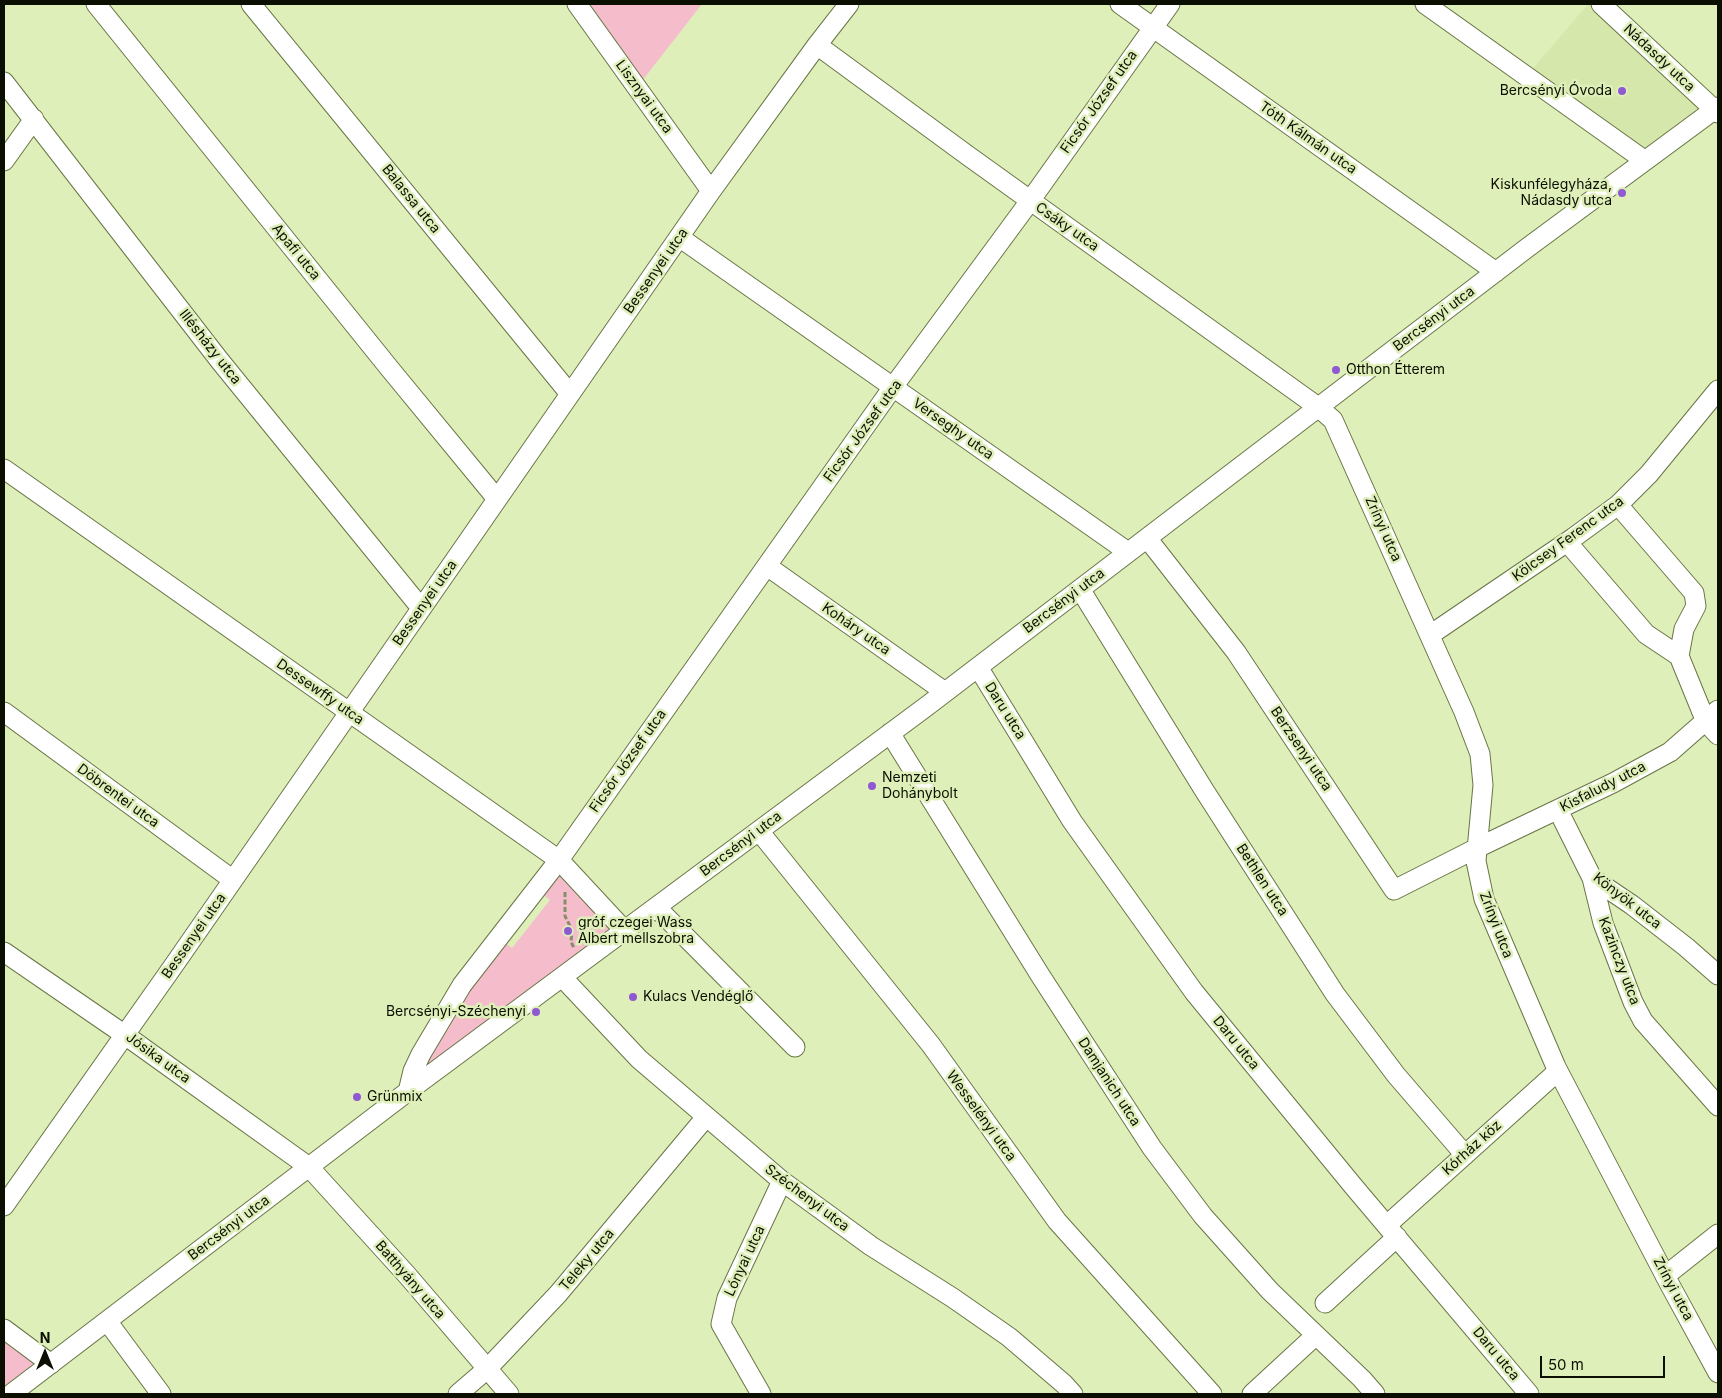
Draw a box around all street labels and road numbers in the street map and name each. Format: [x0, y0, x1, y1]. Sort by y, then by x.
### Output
street label: Nádasdy utca [1620, 21, 1698, 95]
street label: Ficsór József utca [1057, 47, 1141, 157]
street label: Lisznyai utca [612, 57, 676, 137]
street label: Tóth Kálmán utca [1256, 98, 1360, 178]
street label: Balassa utca [378, 161, 444, 237]
street label: Csáky utca [1032, 199, 1102, 255]
street label: Apafi utca [268, 221, 324, 283]
street label: Bessenyei utca [620, 225, 692, 317]
street label: Bercsényi utca [1390, 283, 1478, 355]
street label: Illésházy utca [176, 306, 244, 388]
street label: Ficsór József utca [820, 377, 906, 485]
street label: Verseghy utca [909, 395, 997, 463]
street label: Kölcsey Ferenc utca [1509, 493, 1627, 585]
street label: Zrínyi utca [1361, 494, 1405, 564]
street label: Bessenyei utca [389, 557, 461, 649]
street label: Bercsényi utca [1020, 565, 1108, 637]
street label: Koháry utca [819, 599, 893, 659]
street label: Dessewffy utca [273, 656, 367, 728]
street label: Daru utca [981, 679, 1029, 743]
street label: Berzsenyi utca [1267, 704, 1335, 794]
street label: Ficsór József utca [586, 706, 670, 816]
street label: Kisfaludy utca [1557, 758, 1649, 816]
street label: Döbrentei utca [74, 761, 162, 831]
street label: Bercsényi utca [697, 808, 785, 880]
street label: Bethlen utca [1232, 841, 1292, 919]
street label: Könyök utca [1590, 869, 1664, 933]
street label: Zrínyi utca [1476, 889, 1516, 961]
street label: Bessenyei utca [158, 890, 230, 982]
street label: Kazinczy utca [1595, 915, 1643, 1007]
street label: Daru utca [1209, 1013, 1263, 1073]
street label: Jósika utca [123, 1029, 193, 1087]
street label: Damjanich utca [1074, 1035, 1144, 1129]
street label: Wesselényi utca [943, 1067, 1019, 1165]
street label: Kórház köz [1439, 1117, 1505, 1179]
street label: Széchenyi utca [762, 1161, 852, 1235]
street label: Bercsényi utca [185, 1192, 273, 1264]
street label: Lónyai utca [721, 1223, 769, 1299]
street label: Teleky utca [556, 1226, 618, 1294]
street label: Batthyány utca [371, 1237, 449, 1323]
street label: Zrínyi utca [1649, 1254, 1697, 1324]
street label: Daru utca [1469, 1324, 1523, 1384]

